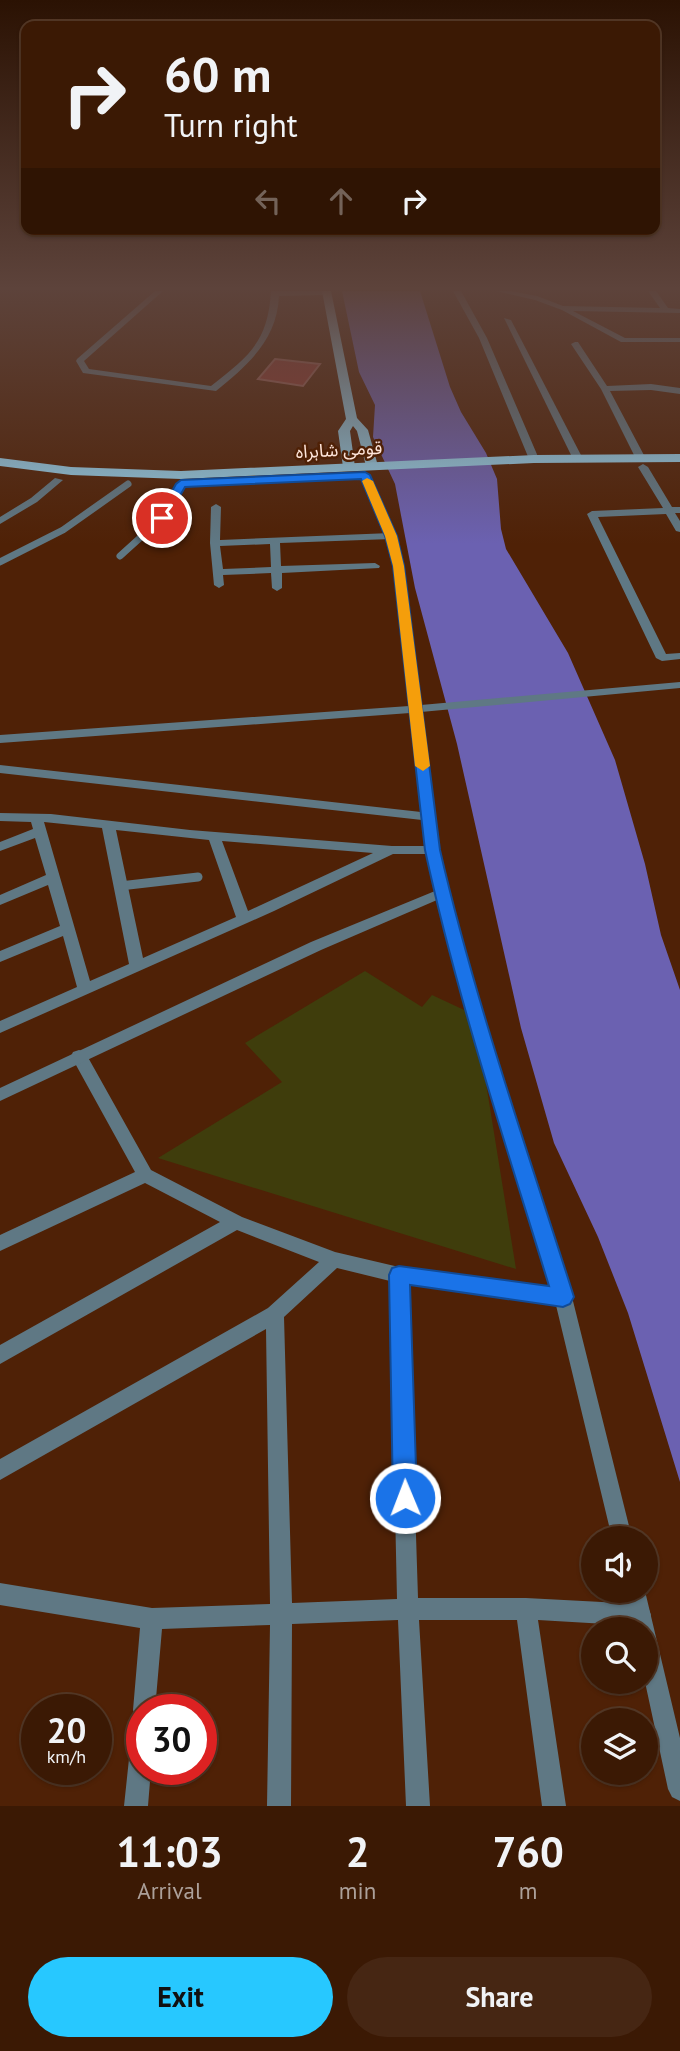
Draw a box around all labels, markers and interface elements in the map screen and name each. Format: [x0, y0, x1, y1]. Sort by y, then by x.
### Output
text: 60 m [164, 42, 271, 106]
icon: right [49, 49, 140, 140]
text: Turn right [164, 104, 298, 146]
icon: left [249, 182, 287, 220]
icon: ahead [322, 182, 360, 220]
icon: right [395, 182, 433, 220]
street label: قومی شاہراہ [295, 436, 383, 463]
pin [132, 488, 192, 548]
icon: arrive [143, 499, 181, 537]
position arrow [368, 1461, 442, 1535]
map controls [581, 1526, 658, 1785]
button: sound [581, 1526, 658, 1603]
button: search [581, 1617, 658, 1694]
speed limit sign: 30 [126, 1694, 217, 1785]
text: 20 [47, 1707, 86, 1753]
button: layers [581, 1708, 658, 1785]
text: km/h [47, 1745, 86, 1768]
text: 11:03 [116, 1824, 223, 1879]
text: 2 [346, 1824, 369, 1879]
text: 760 [492, 1824, 564, 1879]
text: Arrival [137, 1876, 202, 1905]
text: min [339, 1876, 376, 1905]
text: m [519, 1876, 537, 1905]
button: Exit [28, 1957, 333, 2037]
button: Share [347, 1957, 652, 2037]

